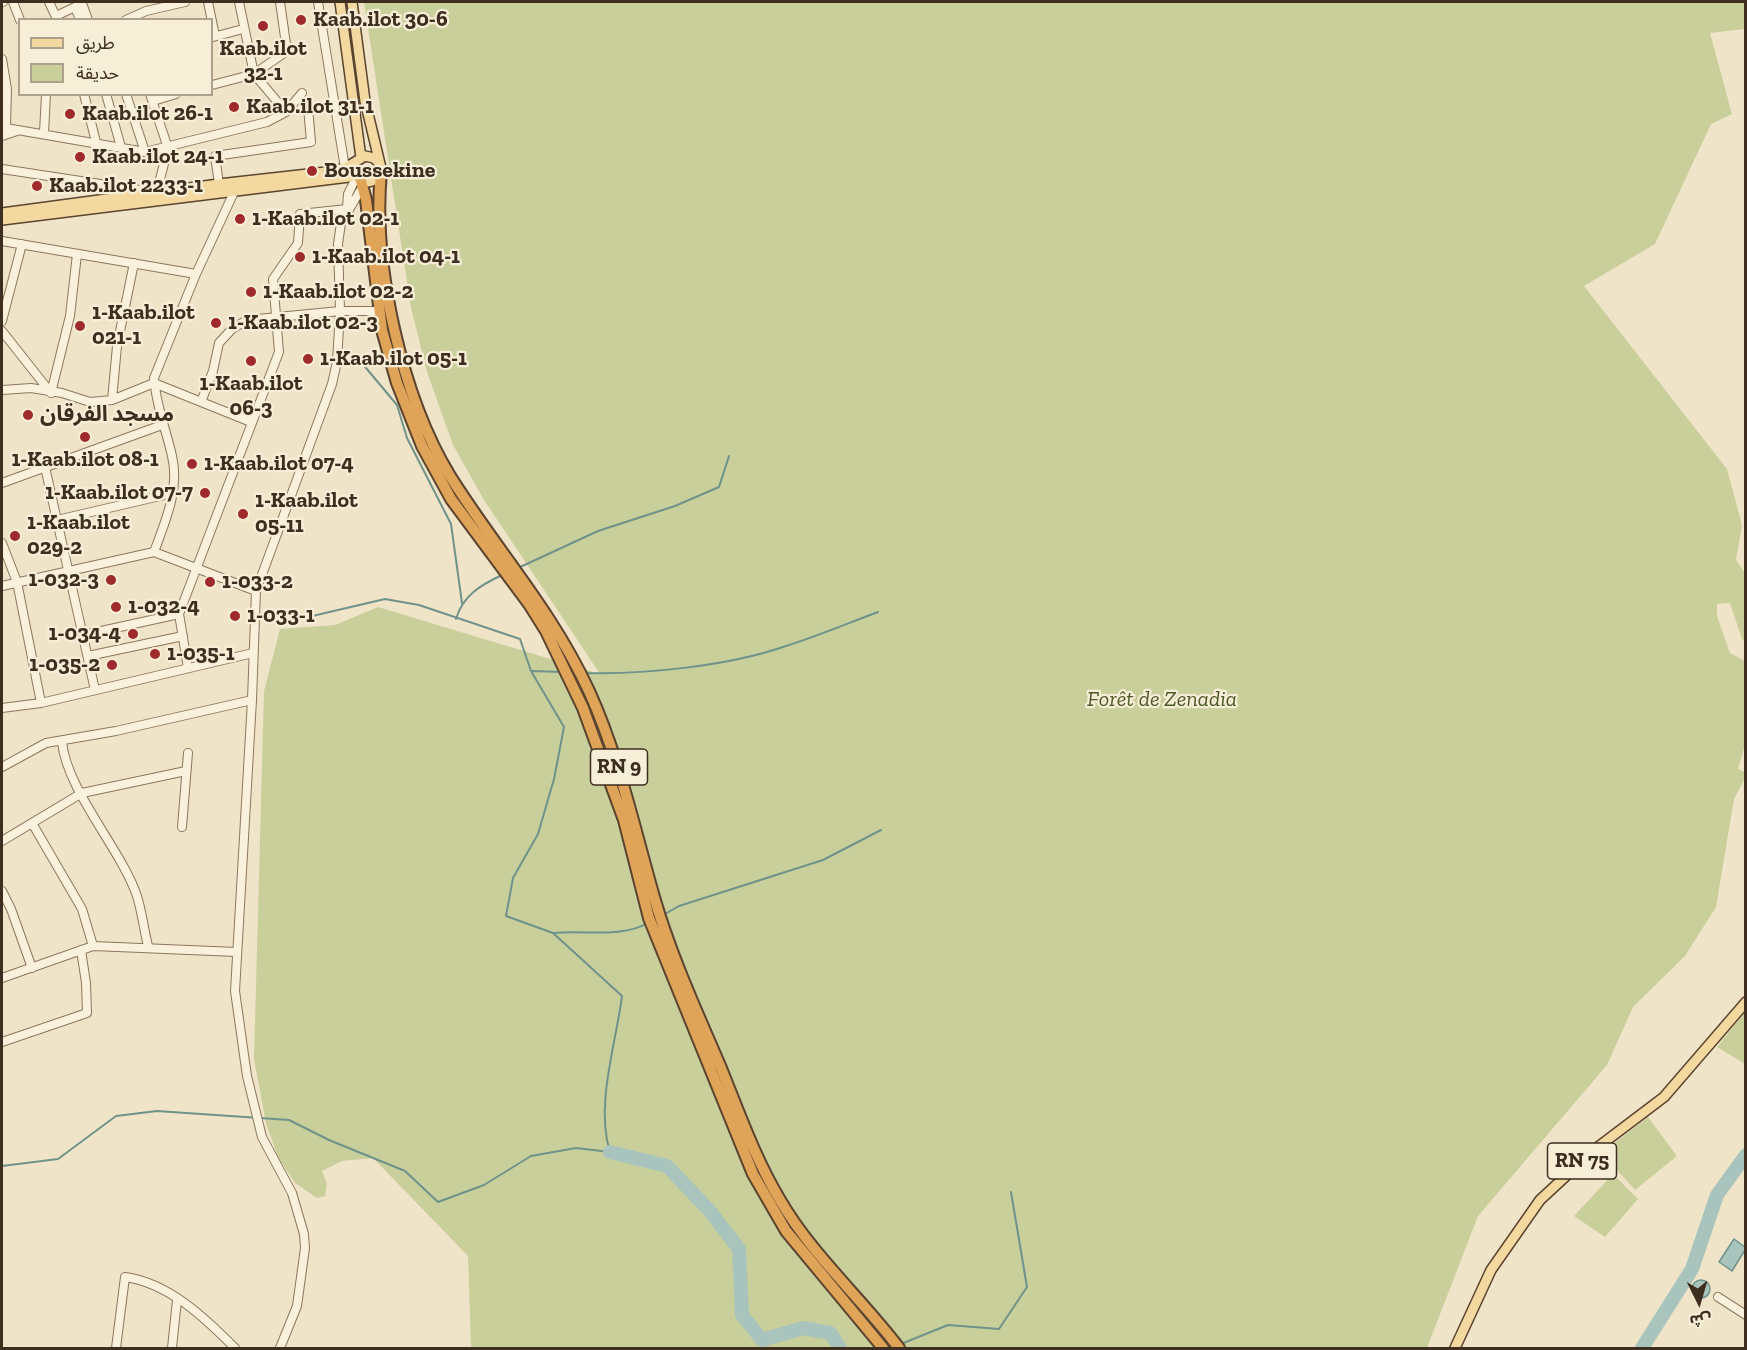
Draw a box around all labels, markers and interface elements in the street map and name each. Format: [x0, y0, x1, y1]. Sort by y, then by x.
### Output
place label: Kaab.ilot 30-6 [313, 7, 448, 33]
marker: Kaab.ilot 30-6 [294, 13, 308, 27]
legend [18, 18, 213, 96]
marker: Kaab.ilot 32-1 [256, 19, 270, 33]
text: طريق [76, 32, 115, 54]
place label: Kaab.ilot 32-1 [219, 36, 307, 88]
text: حديقة [76, 62, 119, 84]
place label: Kaab.ilot 31-1 [246, 94, 374, 120]
marker: Kaab.ilot 31-1 [227, 100, 241, 114]
place label: Kaab.ilot 26-1 [82, 101, 213, 127]
marker: Kaab.ilot 26-1 [63, 107, 77, 121]
place label: Kaab.ilot 24-1 [92, 144, 224, 170]
marker: Kaab.ilot 24-1 [73, 150, 87, 164]
place label: Boussekine [324, 158, 435, 184]
marker: Boussekine [305, 164, 319, 178]
place label: Kaab.ilot 2233-1 [49, 173, 203, 199]
marker: Kaab.ilot 2233-1 [30, 179, 44, 193]
place label: 1-Kaab.ilot 02-1 [252, 206, 399, 232]
marker: 1-Kaab.ilot 02-1 [233, 212, 247, 226]
place label: 1-Kaab.ilot 04-1 [312, 244, 460, 270]
marker: 1-Kaab.ilot 04-1 [293, 250, 307, 264]
place label: 1-Kaab.ilot 02-2 [263, 279, 413, 305]
marker: 1-Kaab.ilot 02-2 [244, 285, 258, 299]
place label: 1-Kaab.ilot 021-1 [92, 300, 195, 352]
place label: 1-Kaab.ilot 02-3 [228, 310, 378, 336]
marker: 1-Kaab.ilot 02-3 [209, 316, 223, 330]
marker: 1-Kaab.ilot 021-1 [73, 319, 87, 333]
place label: 1-Kaab.ilot 05-1 [320, 346, 467, 372]
marker: 1-Kaab.ilot 05-1 [301, 352, 315, 366]
marker: 1-Kaab.ilot 06-3 [244, 354, 258, 368]
place label: 1-Kaab.ilot 06-3 [200, 371, 302, 422]
place label: مسجد الفرقان [40, 402, 174, 428]
marker: مسجد الفرقان [21, 408, 35, 422]
marker: 1-Kaab.ilot 08-1 [78, 430, 92, 444]
place label: 1-Kaab.ilot 08-1 [11, 447, 159, 473]
place label: 1-Kaab.ilot 07-4 [204, 451, 354, 477]
marker: 1-Kaab.ilot 07-4 [185, 457, 199, 471]
place label: 1-Kaab.ilot 07-7 [45, 480, 193, 506]
marker: 1-Kaab.ilot 07-7 [198, 486, 212, 500]
place label: 1-Kaab.ilot 05-11 [255, 488, 358, 540]
marker: 1-Kaab.ilot 05-11 [236, 507, 250, 521]
place label: 1-Kaab.ilot 029-2 [27, 510, 130, 562]
marker: 1-Kaab.ilot 029-2 [8, 529, 22, 543]
place label: 1-032-3 [28, 567, 99, 593]
place label: 1-033-2 [222, 569, 293, 595]
marker: 1-032-3 [104, 573, 118, 587]
marker: 1-033-2 [203, 575, 217, 589]
place label: 1-032-4 [128, 594, 200, 620]
marker: 1-032-4 [109, 600, 123, 614]
place label: 1-033-1 [247, 603, 315, 629]
marker: 1-033-1 [228, 609, 242, 623]
place label: 1-034-4 [49, 621, 121, 647]
marker: 1-034-4 [126, 627, 140, 641]
place label: 1-035-1 [167, 641, 235, 667]
marker: 1-035-1 [148, 647, 162, 661]
place label: 1-035-2 [29, 652, 100, 678]
marker: 1-035-2 [105, 658, 119, 672]
park label: Forêt de Zenadia [1087, 687, 1237, 713]
road number: RN 9 [590, 749, 648, 785]
road number: RN 75 [1548, 1143, 1616, 1179]
north arrow [1669, 1272, 1729, 1332]
text: ش [1689, 1310, 1712, 1331]

